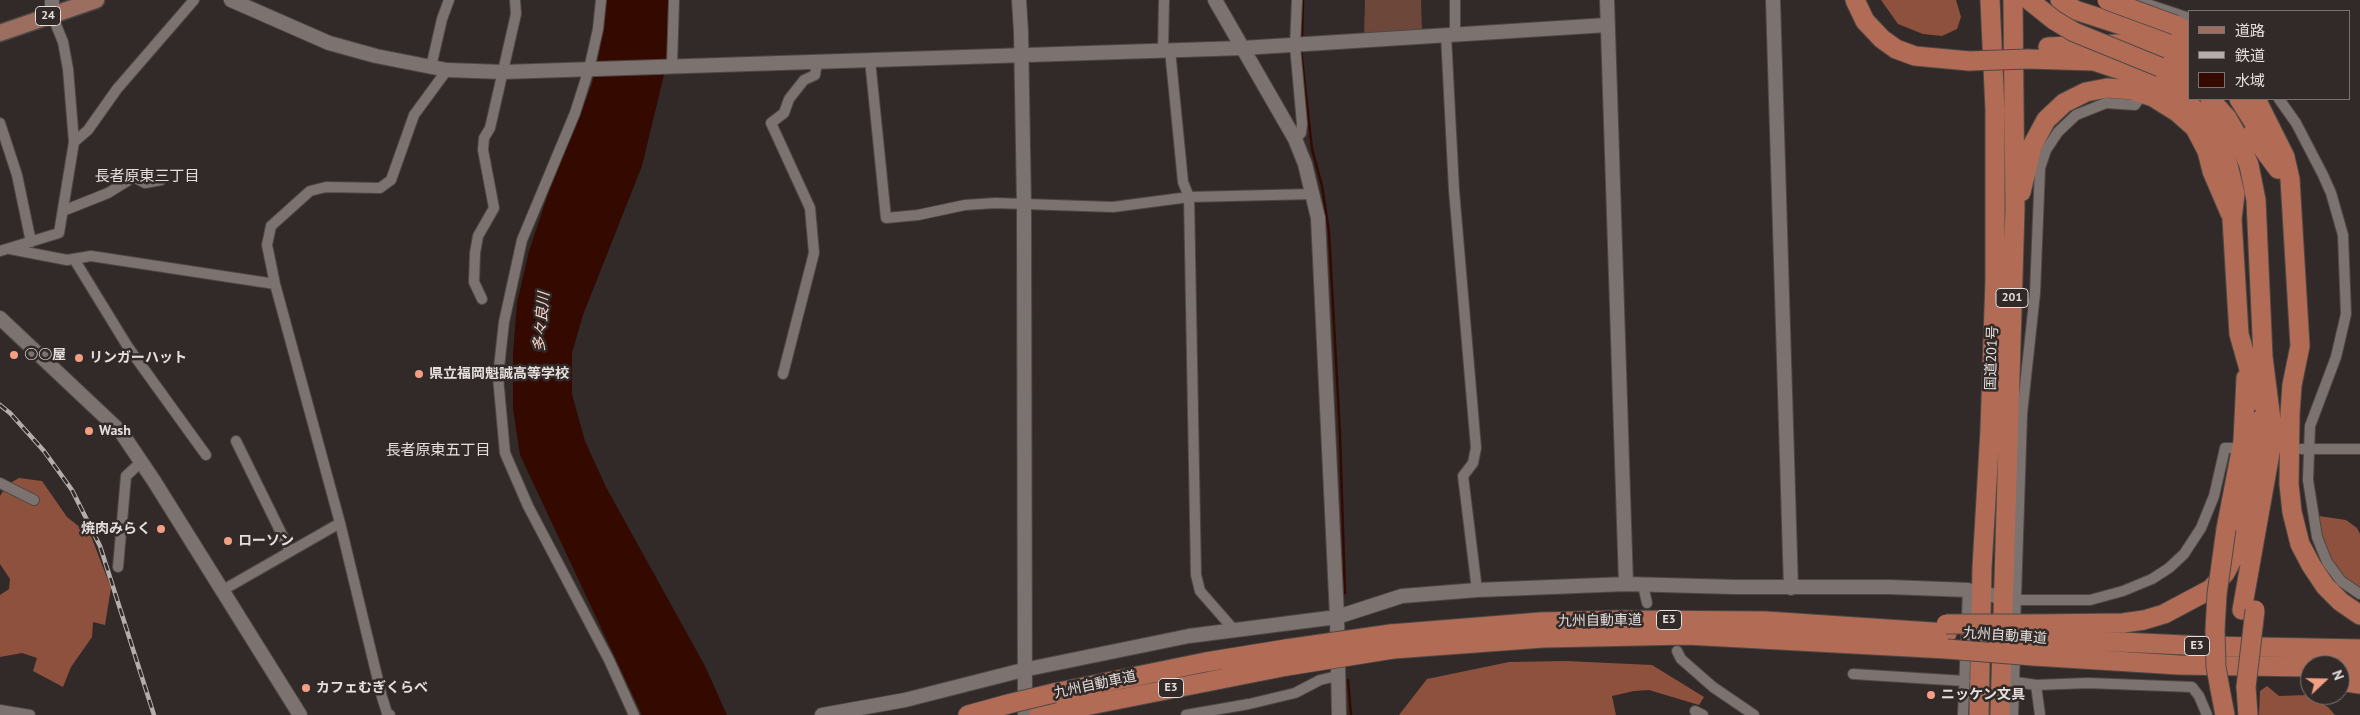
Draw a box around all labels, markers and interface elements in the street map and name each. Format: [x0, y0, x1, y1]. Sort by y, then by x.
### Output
road number: 24 [36, 7, 60, 26]
legend [2188, 10, 2350, 100]
text: 道路 [2235, 21, 2265, 40]
text: 鉄道 [2235, 46, 2265, 65]
text: 水域 [2235, 71, 2265, 90]
district label: 長者原東三丁目 [95, 168, 199, 186]
road number: 201 [1996, 288, 2028, 308]
water label: 多々良川 [530, 291, 554, 353]
street label: 国道201号 [1982, 325, 2002, 391]
place label: ○○屋 [24, 347, 66, 363]
marker: ○○屋 [8, 349, 20, 361]
place label: リンガーハット [89, 350, 187, 366]
marker: リンガーハット [73, 352, 85, 364]
place label: 県立福岡魁誠高等学校 [429, 366, 569, 382]
marker: 県立福岡魁誠高等学校 [413, 368, 425, 380]
place label: Wash [99, 423, 131, 439]
marker: Wash [83, 425, 95, 437]
district label: 長者原東五丁目 [386, 442, 490, 460]
place label: 焼肉みらく [81, 521, 151, 537]
marker: 焼肉みらく [155, 523, 167, 535]
place label: ローソン [238, 533, 294, 549]
marker: ローソン [222, 535, 234, 547]
road number: E3 [1656, 610, 1682, 630]
street label: 九州自動車道 [1558, 612, 1642, 630]
street label: 九州自動車道 [1963, 625, 2047, 647]
road number: E3 [2184, 636, 2210, 656]
north arrow [2300, 655, 2350, 705]
text: N [2328, 667, 2348, 682]
street label: 九州自動車道 [1052, 668, 1138, 702]
road number: E3 [1158, 678, 1184, 698]
place label: カフェむぎくらべ [316, 680, 428, 696]
marker: カフェむぎくらべ [300, 682, 312, 694]
place label: ニッケン文具 [1941, 687, 2025, 703]
marker: ニッケン文具 [1925, 689, 1937, 701]

